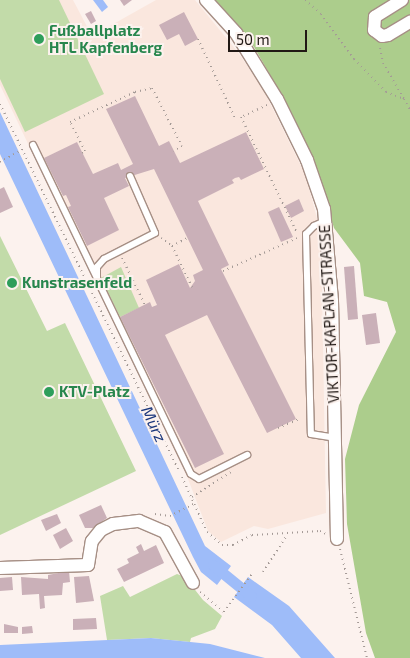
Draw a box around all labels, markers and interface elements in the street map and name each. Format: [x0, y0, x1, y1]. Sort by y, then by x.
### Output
scale bar [230, 20, 309, 52]
place label: Fußballplatz HTL Kapfenberg [49, 21, 163, 56]
text: 50 m [236, 30, 270, 48]
marker: Fußballplatz HTL Kapfenberg [33, 33, 45, 45]
street label: VIKTOR-KAPLAN-STRASSE [315, 224, 343, 404]
place label: Kunstrasenfeld [22, 274, 132, 292]
marker: Kunstrasenfeld [6, 277, 18, 289]
place label: KTV-Platz [59, 383, 130, 401]
marker: KTV-Platz [43, 386, 55, 398]
water label: Mürz [137, 403, 171, 445]

